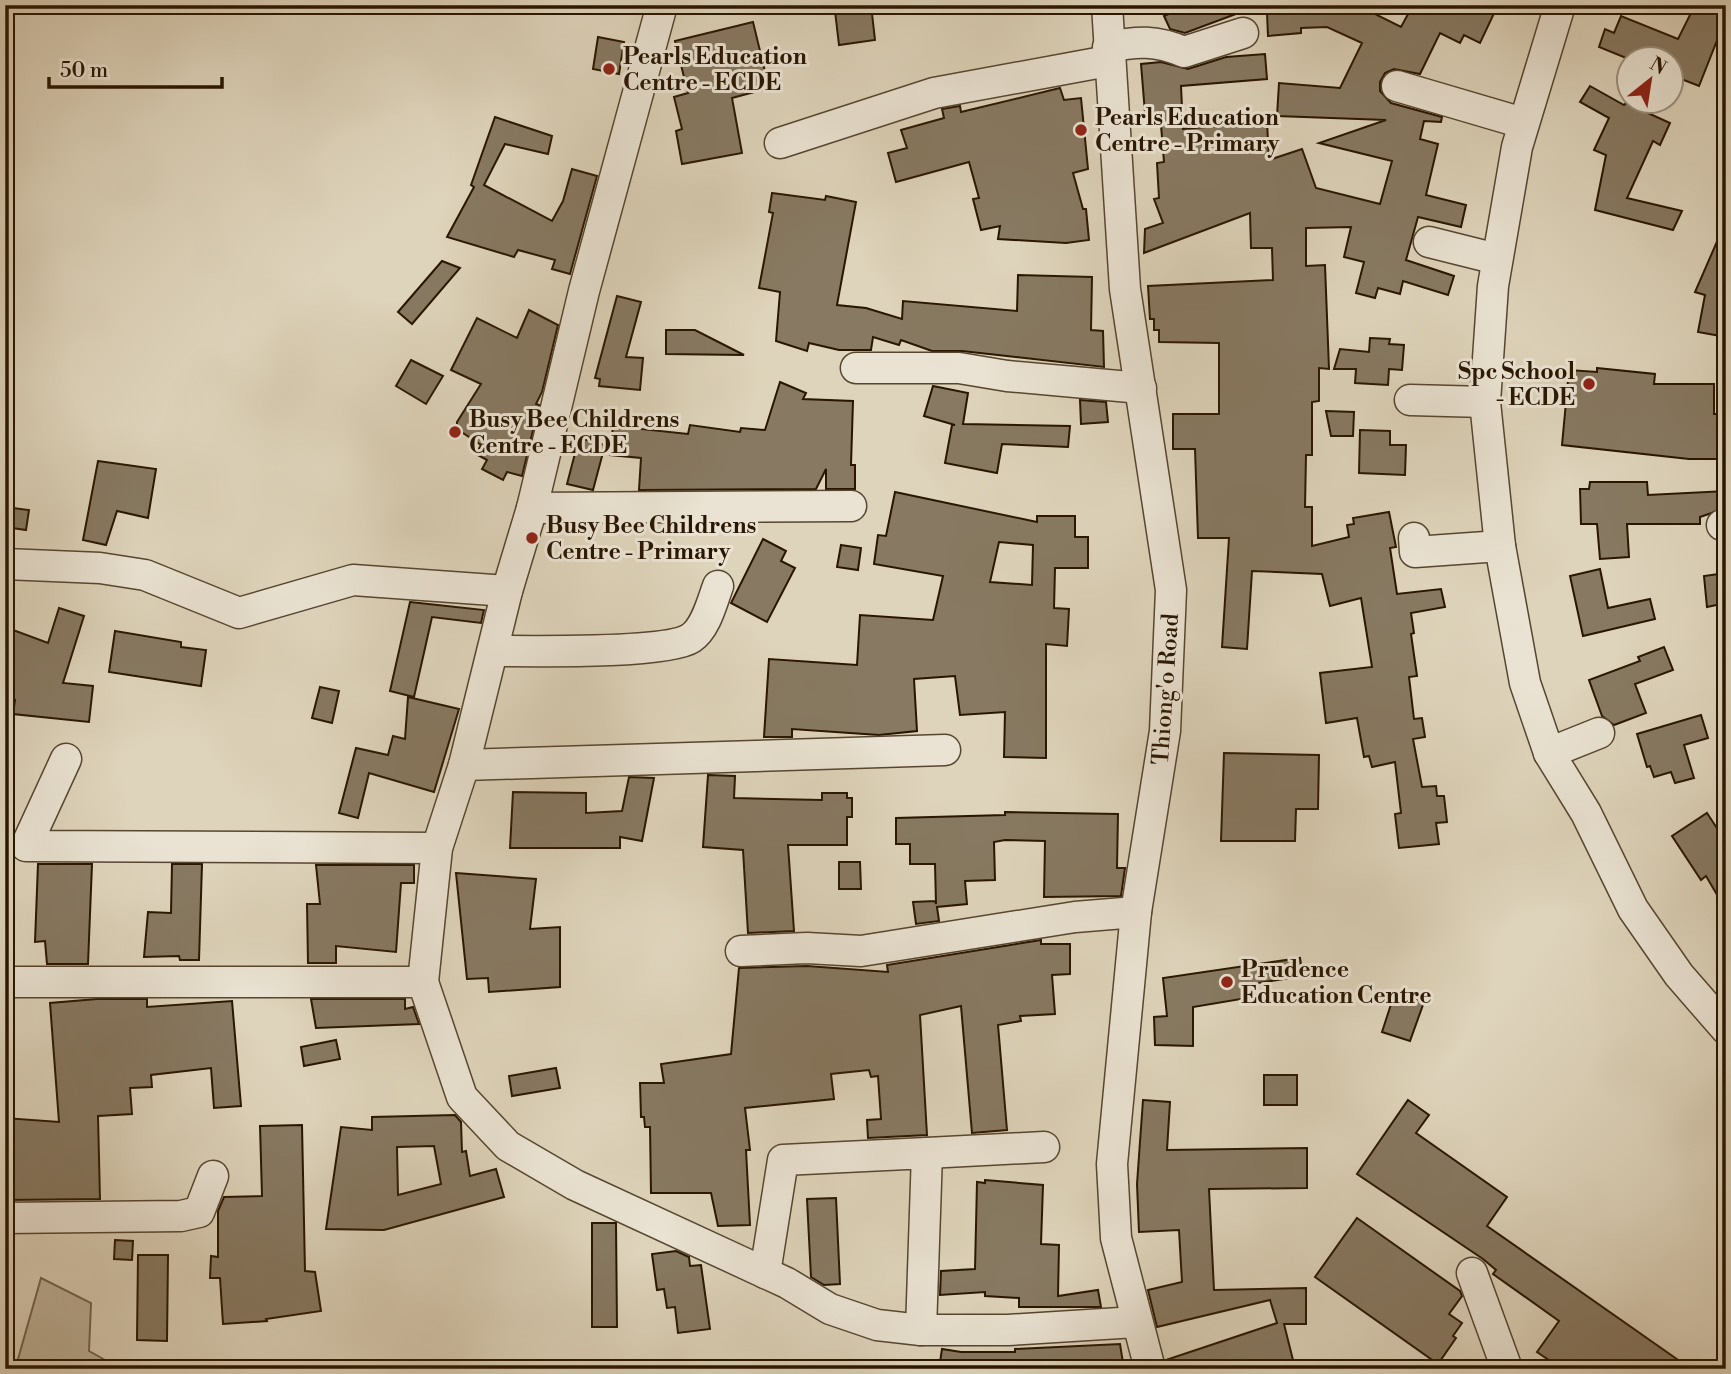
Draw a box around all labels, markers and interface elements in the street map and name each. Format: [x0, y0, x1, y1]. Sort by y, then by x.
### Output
place label: Pearls Education Centre - ECDE [623, 43, 807, 97]
scale bar [49, 46, 222, 90]
north arrow [1616, 46, 1686, 116]
text: N [1645, 52, 1671, 80]
text: 50 m [60, 58, 108, 84]
marker: Pearls Education Centre - ECDE [601, 61, 617, 77]
place label: Pearls Education Centre - Primary [1095, 104, 1280, 158]
marker: Pearls Education Centre - Primary [1073, 122, 1089, 138]
place label: Spc School - ECDE [1458, 358, 1575, 412]
marker: Spc School - ECDE [1581, 376, 1597, 392]
place label: Busy Bee Childrens Centre - ECDE [469, 406, 680, 460]
marker: Busy Bee Childrens Centre - ECDE [447, 424, 463, 440]
place label: Busy Bee Childrens Centre - Primary [546, 512, 757, 566]
marker: Busy Bee Childrens Centre - Primary [524, 530, 540, 546]
street label: Thiong'o Road [1147, 612, 1185, 766]
place label: Prudence Education Centre [1241, 956, 1432, 1010]
marker: Prudence Education Centre [1219, 974, 1235, 990]

